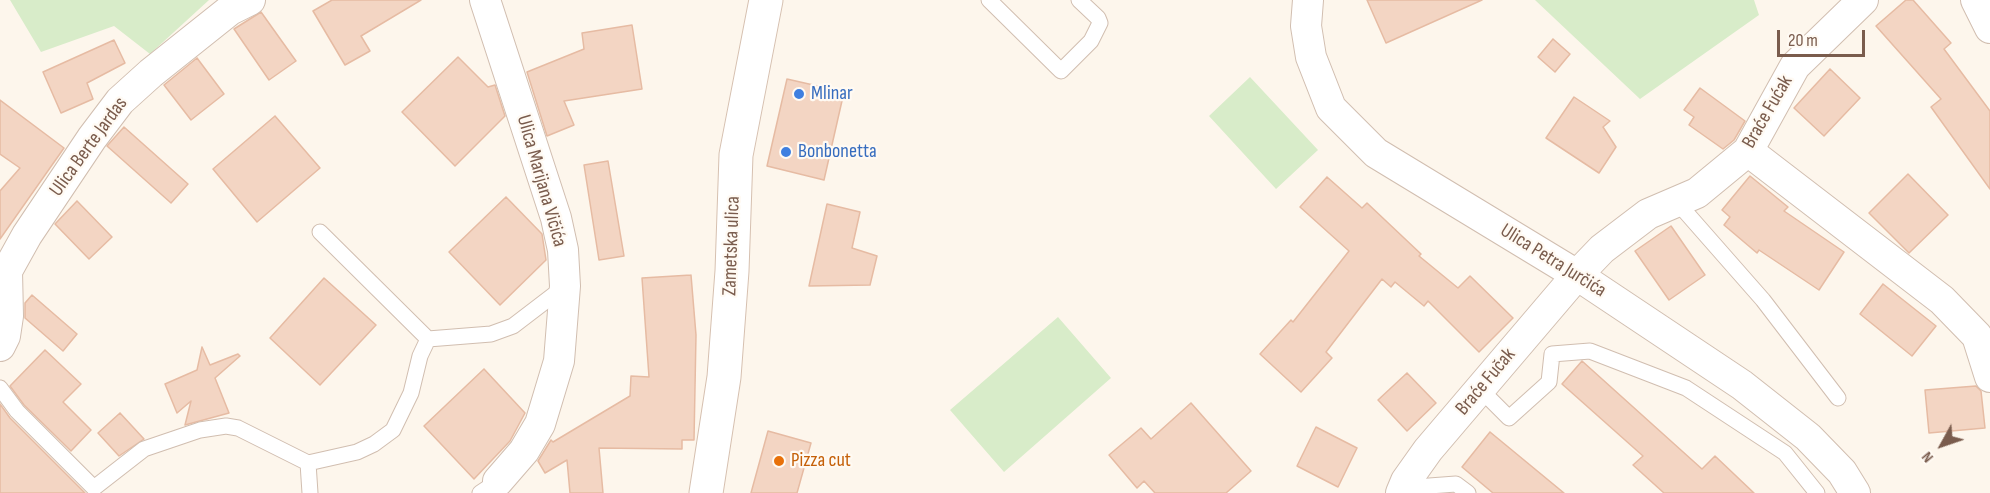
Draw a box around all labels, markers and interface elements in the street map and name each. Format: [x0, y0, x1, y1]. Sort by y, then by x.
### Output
scale bar [1780, 18, 1868, 56]
text: 20 m [1788, 30, 1818, 51]
street label: Braće Fućak [1738, 71, 1798, 153]
place label: Mlinar [811, 82, 853, 106]
marker: Mlinar [792, 87, 806, 101]
street label: Ulica Berte Jardas [45, 93, 133, 201]
street label: Ulica Marijana Vičića [511, 112, 571, 250]
place label: Bonbonetta [798, 140, 877, 164]
marker: Bonbonetta [779, 145, 793, 159]
street label: Zametska ulica [718, 196, 746, 296]
street label: Ulica Petra Jurčića [1496, 219, 1610, 303]
street label: Braće Fučak [1451, 344, 1521, 420]
north arrow [1912, 415, 1972, 475]
text: N [1918, 448, 1938, 466]
place label: Pizza cut [791, 449, 851, 473]
marker: Pizza cut [772, 454, 786, 468]

